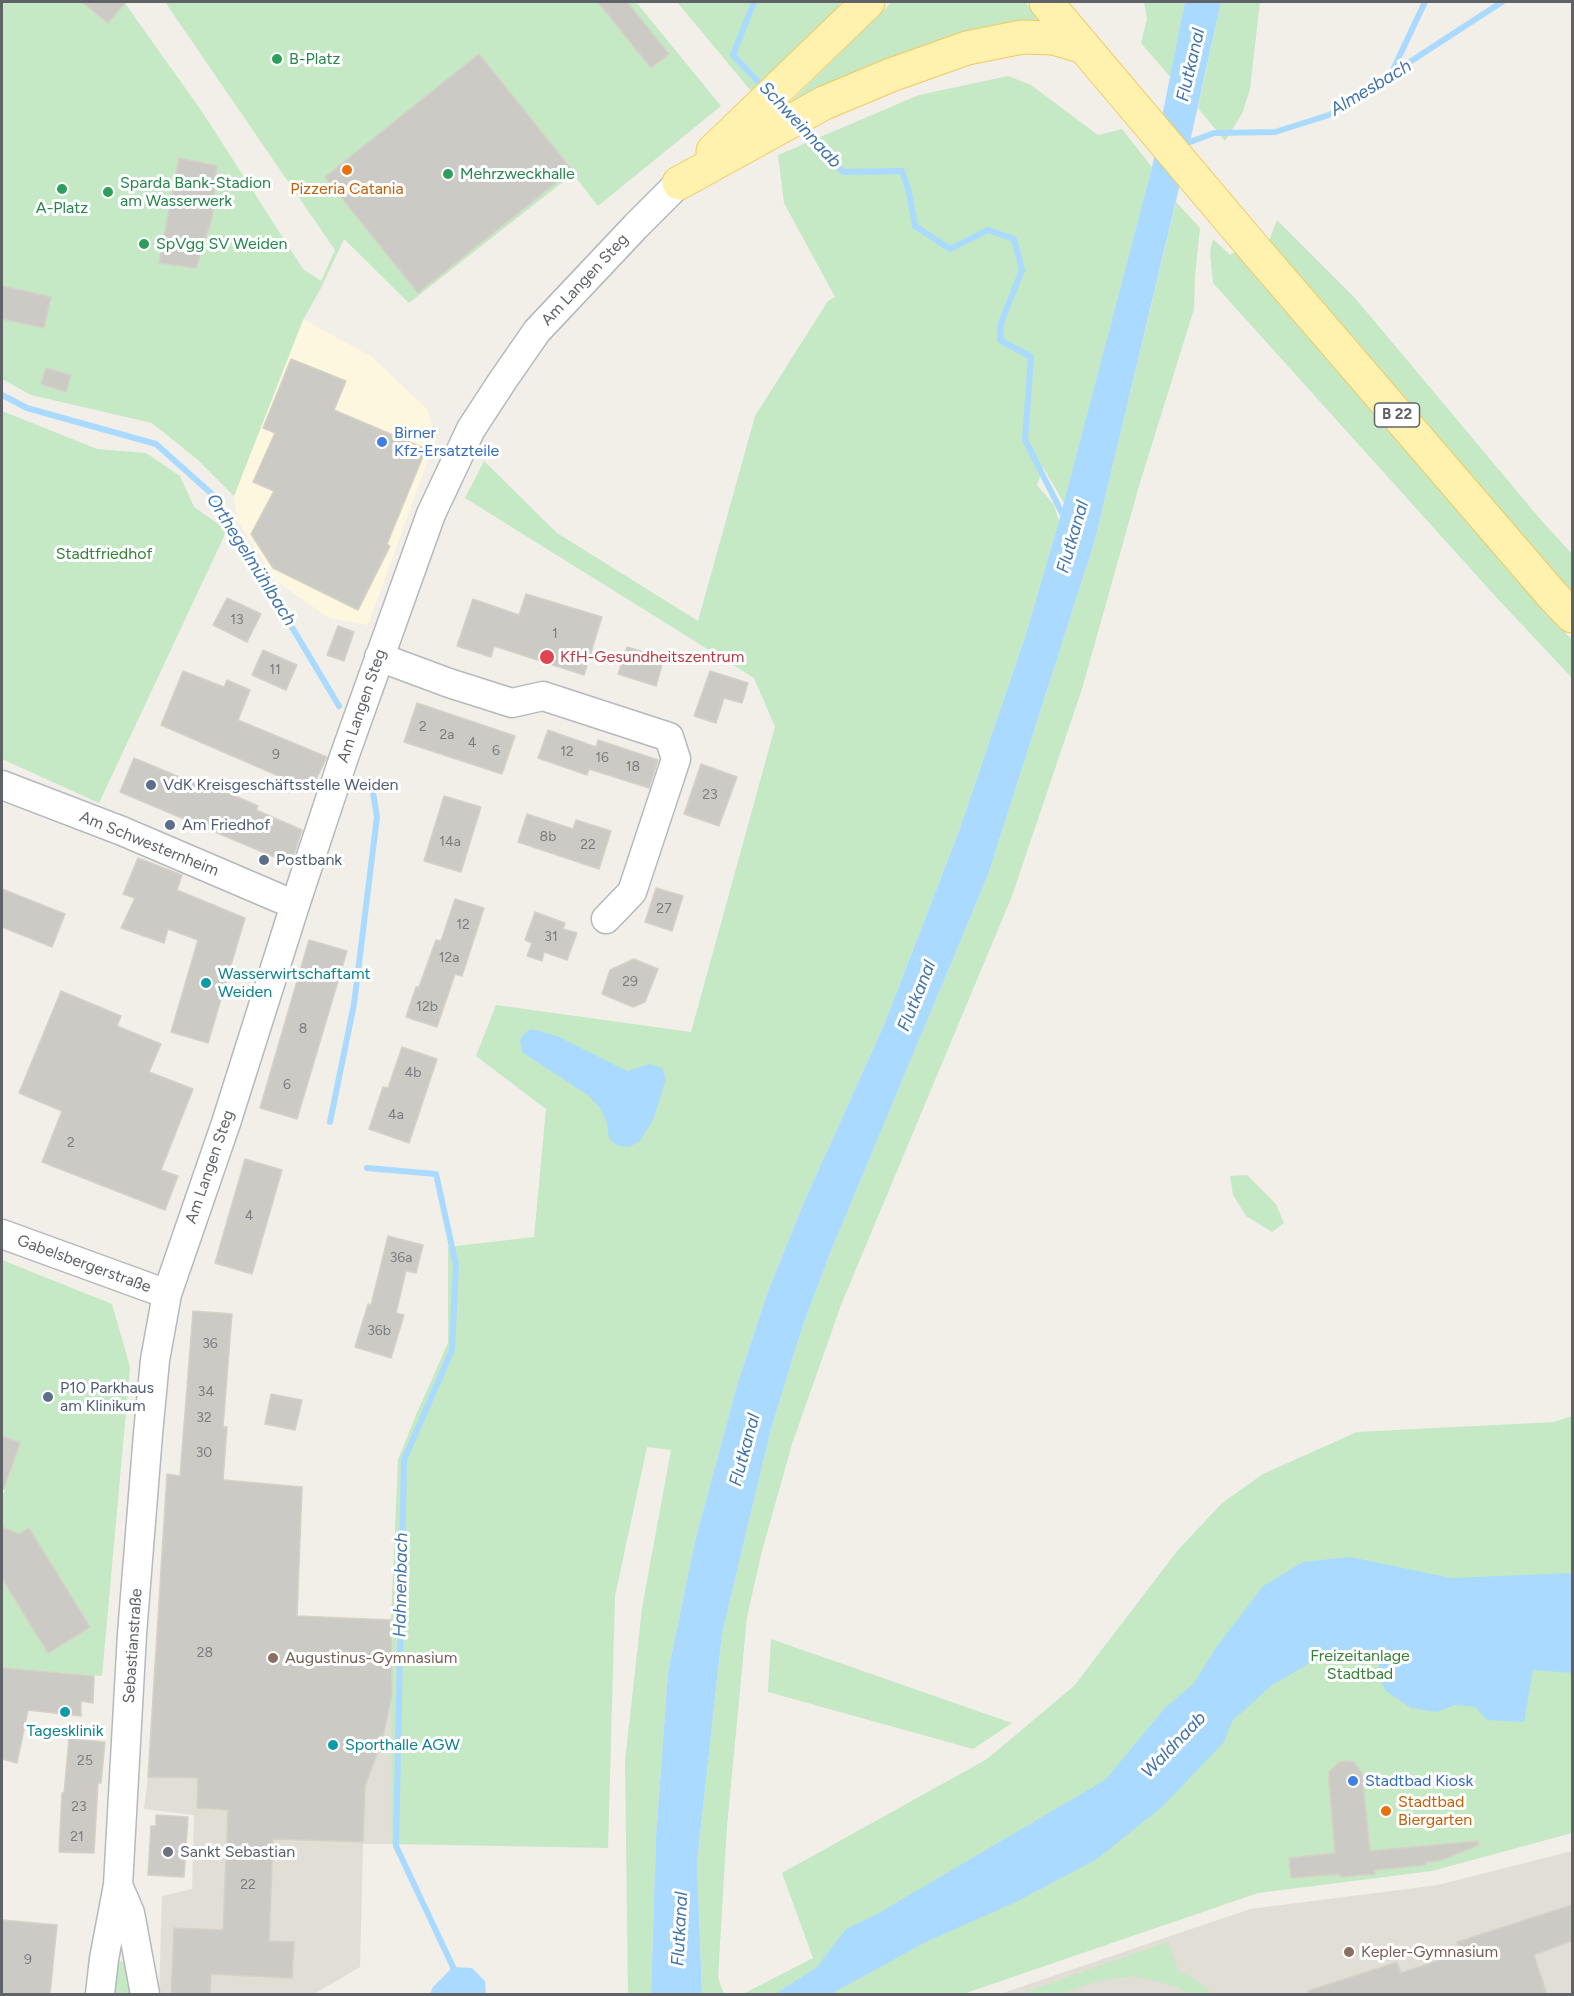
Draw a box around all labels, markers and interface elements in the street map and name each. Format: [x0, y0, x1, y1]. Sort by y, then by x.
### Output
water label: Flutkanal [1172, 26, 1210, 104]
place label: B-Platz [289, 49, 340, 69]
marker: B-Platz [270, 52, 284, 66]
water label: Almesbach [1327, 55, 1415, 121]
water label: Schweinnaab [754, 77, 846, 173]
marker: Pizzeria Catania [340, 163, 354, 177]
place label: Mehrzweckhalle [460, 164, 575, 184]
marker: Mehrzweckhalle [441, 167, 455, 181]
place label: Sparda Bank-Stadion am Wasserwerk [120, 173, 271, 211]
place label: Pizzeria Catania [290, 179, 404, 199]
marker: A-Platz [55, 182, 69, 196]
marker: Sparda Bank-Stadion am Wasserwerk [101, 185, 115, 199]
place label: A-Platz [36, 198, 88, 218]
street label: Am Langen Steg [537, 230, 633, 330]
place label: SpVgg SV Weiden [156, 234, 288, 254]
marker: SpVgg SV Weiden [137, 237, 151, 251]
road number: B 22 [1374, 403, 1420, 427]
place label: Birner Kfz-Ersatzteile [394, 423, 499, 461]
marker: Birner Kfz-Ersatzteile [375, 435, 389, 449]
water label: Orthegelmühlbach [202, 490, 300, 630]
water label: Flutkanal [1052, 498, 1094, 576]
park label: Stadtfriedhof [56, 544, 152, 564]
house number: 13 [230, 612, 244, 628]
house number: 1 [552, 626, 558, 642]
street label: Am Langen Steg [334, 647, 390, 765]
place label: KfH-Gesundheitszentrum [560, 647, 744, 667]
marker: KfH-Gesundheitszentrum [538, 648, 556, 666]
house number: 11 [269, 662, 281, 678]
house number: 2 [419, 719, 427, 735]
house number: 2a [440, 727, 454, 743]
house number: 4 [468, 735, 476, 751]
house number: 6 [492, 743, 500, 759]
house number: 12 [560, 744, 574, 760]
house number: 9 [272, 747, 280, 763]
house number: 16 [595, 750, 609, 766]
house number: 18 [626, 759, 640, 775]
place label: VdK Kreisgeschäftsstelle Weiden [163, 775, 398, 795]
marker: VdK Kreisgeschäftsstelle Weiden [144, 778, 158, 792]
house number: 23 [702, 787, 718, 803]
street label: Am Schwesternheim [77, 807, 221, 881]
place label: Am Friedhof [182, 815, 270, 835]
marker: Am Friedhof [163, 818, 177, 832]
house number: 8b [540, 829, 556, 845]
house number: 14a [439, 834, 461, 850]
house number: 22 [580, 837, 596, 853]
place label: Postbank [276, 850, 342, 870]
marker: Postbank [257, 853, 271, 867]
house number: 27 [656, 901, 672, 917]
house number: 12 [456, 917, 470, 933]
house number: 31 [544, 929, 558, 945]
house number: 12a [439, 950, 459, 966]
water label: Flutkanal [893, 957, 941, 1035]
place label: Wasserwirtschaftamt Weiden [218, 964, 371, 1002]
house number: 29 [622, 974, 638, 990]
marker: Wasserwirtschaftamt Weiden [199, 976, 213, 990]
house number: 12b [416, 999, 438, 1015]
house number: 8 [299, 1021, 307, 1037]
house number: 4b [405, 1065, 421, 1081]
house number: 6 [283, 1077, 291, 1093]
house number: 4a [388, 1107, 404, 1123]
street label: Am Langen Steg [182, 1108, 238, 1226]
house number: 2 [67, 1135, 75, 1151]
house number: 4 [245, 1208, 253, 1224]
street label: Gabelsbergerstraße [14, 1231, 154, 1297]
house number: 36a [390, 1250, 412, 1266]
house number: 36b [367, 1323, 391, 1339]
house number: 36 [202, 1336, 218, 1352]
place label: P10 Parkhaus am Klinikum [60, 1378, 154, 1416]
house number: 34 [198, 1384, 214, 1400]
marker: P10 Parkhaus am Klinikum [41, 1390, 55, 1404]
house number: 32 [196, 1410, 212, 1426]
water label: Flutkanal [725, 1411, 765, 1489]
house number: 30 [196, 1445, 212, 1461]
water label: Hahnenbach [389, 1532, 413, 1638]
street label: Sebastianstraße [119, 1588, 147, 1704]
house number: 28 [197, 1645, 213, 1661]
park label: Freizeitanlage Stadtbad [1310, 1646, 1410, 1684]
place label: Augustinus-Gymnasium [285, 1648, 457, 1668]
marker: Augustinus-Gymnasium [266, 1651, 280, 1665]
marker: Tagesklinik [58, 1705, 72, 1719]
water label: Waldnaab [1137, 1707, 1211, 1783]
place label: Tagesklinik [27, 1721, 103, 1741]
place label: Sporthalle AGW [345, 1735, 460, 1755]
marker: Sporthalle AGW [326, 1738, 340, 1752]
house number: 25 [77, 1753, 93, 1769]
place label: Stadtbad Kiosk [1365, 1771, 1473, 1791]
marker: Stadtbad Kiosk [1346, 1774, 1360, 1788]
place label: Stadtbad Biergarten [1398, 1792, 1472, 1830]
house number: 23 [71, 1799, 87, 1815]
marker: Stadtbad Biergarten [1379, 1804, 1393, 1818]
house number: 21 [70, 1829, 84, 1845]
place label: Sankt Sebastian [180, 1842, 295, 1862]
marker: Sankt Sebastian [161, 1845, 175, 1859]
house number: 22 [240, 1877, 256, 1893]
water label: Flutkanal [667, 1891, 693, 1967]
place label: Kepler-Gymnasium [1361, 1942, 1498, 1962]
marker: Kepler-Gymnasium [1342, 1945, 1356, 1959]
house number: 9 [24, 1952, 32, 1968]

